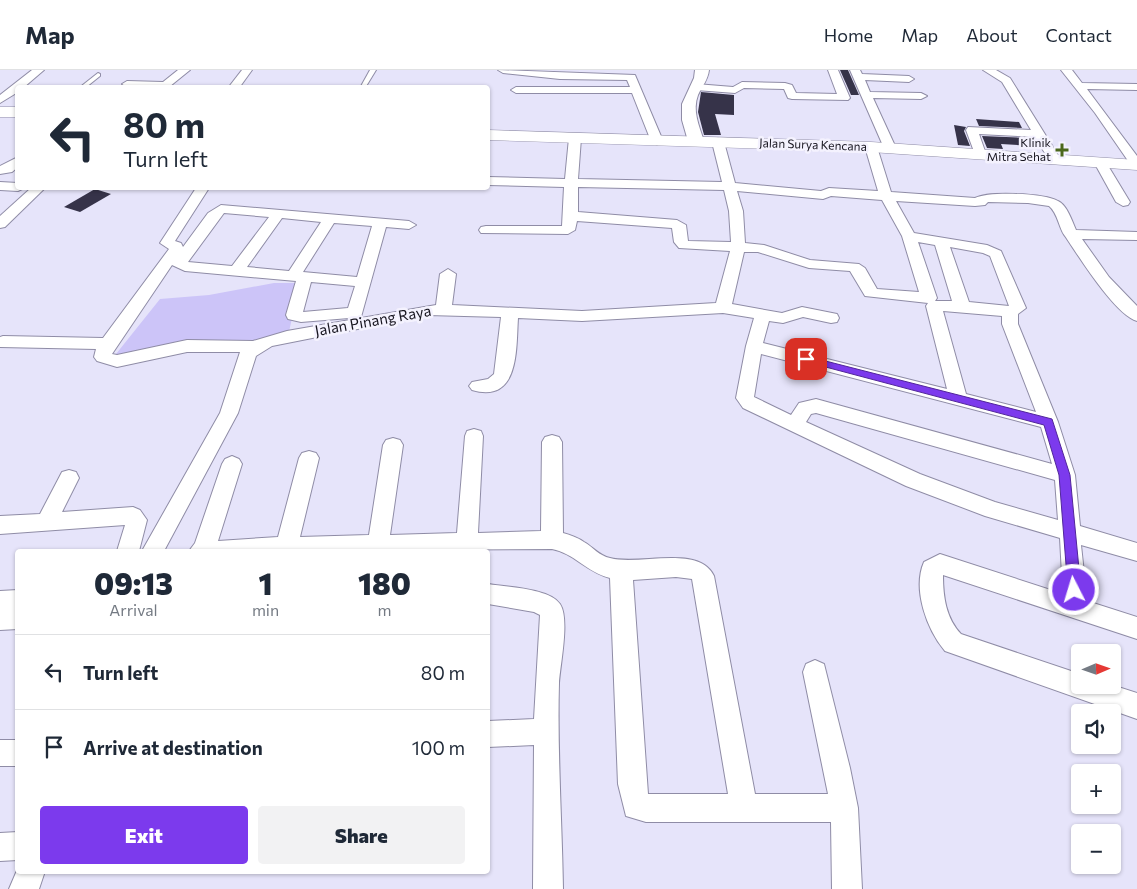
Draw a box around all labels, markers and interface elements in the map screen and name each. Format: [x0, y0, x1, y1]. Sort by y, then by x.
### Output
text: Map [25, 20, 75, 49]
text: Home [824, 24, 873, 46]
text: Map [901, 24, 938, 46]
text: About [966, 24, 1018, 46]
text: Contact [1046, 24, 1112, 46]
text: 80 m [123, 102, 205, 145]
icon: left [40, 105, 105, 170]
street label: Jalan Surya Kencana [759, 135, 867, 154]
place label: Klinik Mitra Sehat [987, 135, 1051, 163]
marker: Klinik Mitra Sehat [1055, 143, 1069, 157]
text: Turn left [123, 145, 208, 172]
street label: Jalan Pinang Raya [313, 301, 432, 339]
pin [785, 338, 827, 380]
icon: arrive [792, 345, 820, 373]
position arrow [1047, 563, 1099, 615]
text: 09:13 [94, 564, 173, 601]
text: 1 [259, 564, 273, 601]
text: 180 [358, 564, 411, 601]
text: Arrival [109, 600, 158, 619]
text: min [252, 600, 279, 619]
text: m [378, 600, 392, 619]
north arrow [1071, 644, 1121, 694]
map controls [1071, 644, 1121, 874]
icon: left [40, 658, 68, 686]
text: Turn left [83, 661, 158, 684]
text: 80 m [421, 661, 465, 684]
button: sound [1071, 704, 1121, 754]
icon: arrive [40, 733, 68, 761]
text: Arrive at destination [83, 736, 263, 759]
text: 100 m [412, 736, 465, 759]
button: + [1071, 764, 1121, 814]
button: Exit [40, 806, 248, 864]
button: Share [258, 806, 465, 864]
button: − [1071, 824, 1121, 874]

